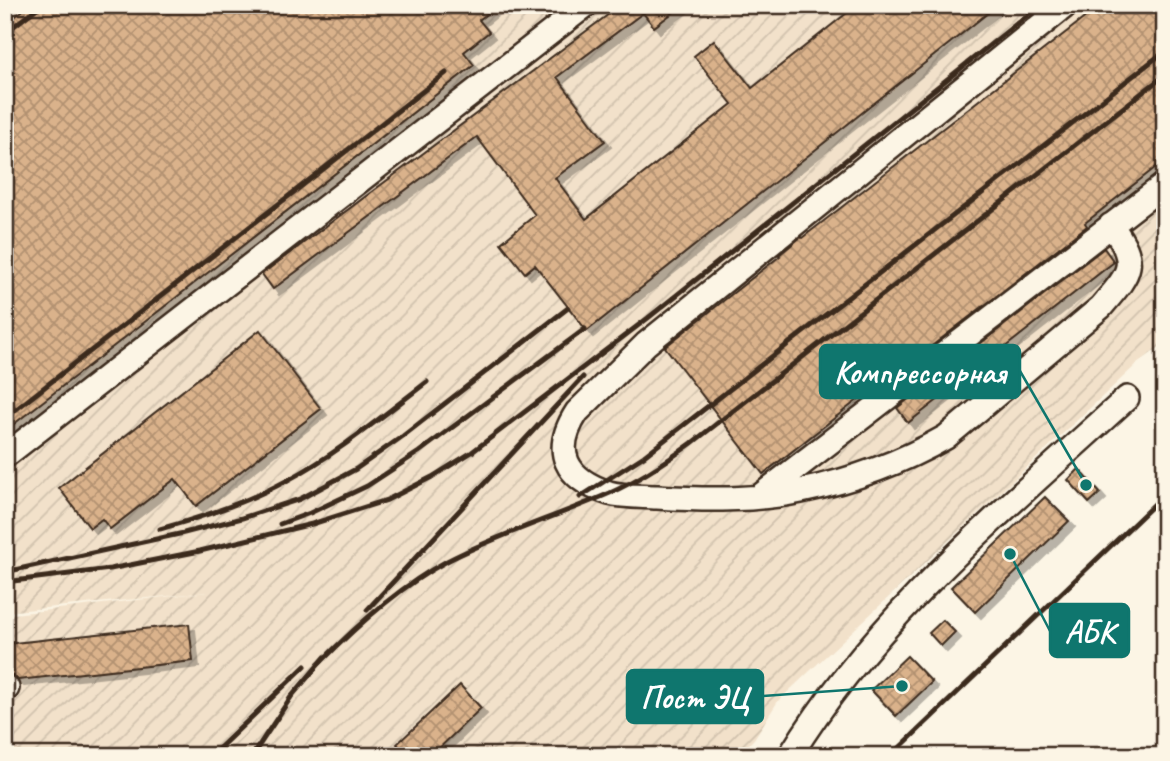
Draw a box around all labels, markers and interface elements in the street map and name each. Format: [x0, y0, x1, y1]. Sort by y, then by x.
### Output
callout: Компрессорная [820, 345, 1020, 398]
text: Компрессорная [834, 352, 1009, 393]
callout: АБК [1050, 604, 1129, 657]
text: АБК [1065, 611, 1120, 652]
callout: Пост ЭЦ [627, 670, 763, 723]
text: Пост ЭЦ [641, 677, 753, 718]

